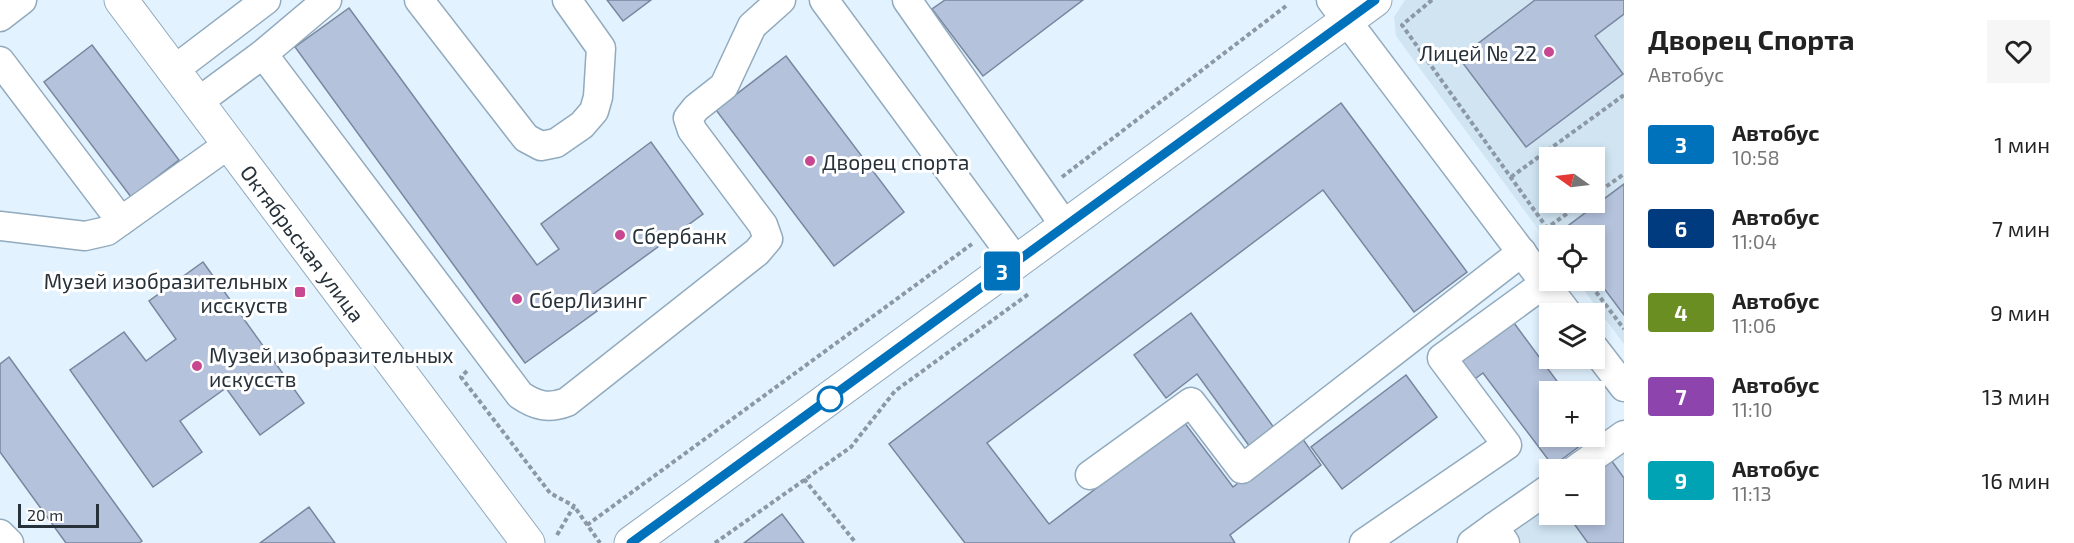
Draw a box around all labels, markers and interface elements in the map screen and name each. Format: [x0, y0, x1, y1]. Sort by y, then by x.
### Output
button: heart [1987, 20, 2050, 83]
text: Дворец Спорта [1648, 22, 1855, 56]
place label: Лицей № 22 [1420, 40, 1537, 65]
marker: Лицей № 22 [1542, 45, 1556, 59]
text: Автобус [1648, 62, 1724, 86]
text: Автобус [1732, 119, 1820, 145]
text: 1 мин [1994, 131, 2050, 157]
text: 3 [1675, 132, 1687, 157]
text: 10:58 [1732, 145, 1780, 169]
north arrow [1539, 147, 1605, 213]
map controls [1539, 147, 1605, 525]
place label: Дворец спорта [822, 149, 969, 174]
marker: Дворец спорта [803, 154, 817, 168]
street label: Октябрьская улица [235, 160, 370, 327]
text: Автобус [1732, 203, 1820, 229]
text: 7 мин [1992, 215, 2050, 241]
text: 6 [1675, 216, 1687, 241]
place label: Сбербанк [632, 223, 727, 248]
button: locate [1539, 225, 1605, 291]
marker: Сбербанк [613, 228, 627, 242]
text: 11:04 [1732, 229, 1777, 253]
line badge: 3 [982, 252, 1022, 290]
text: 3 [996, 259, 1008, 284]
place label: Музей изобразительных исскуств [44, 268, 288, 318]
marker: Музей изобразительных исскуств [293, 285, 307, 299]
place label: СберЛизинг [529, 287, 648, 312]
text: Автобус [1732, 287, 1820, 313]
marker: СберЛизинг [510, 292, 524, 306]
text: 9 мин [1990, 299, 2050, 325]
text: 4 [1674, 300, 1688, 325]
button: layers [1539, 303, 1605, 369]
text: 11:06 [1732, 313, 1776, 337]
place label: Музей изобразительных искусств [209, 342, 453, 392]
marker: Музей изобразительных искусств [190, 359, 204, 373]
text: Автобус [1732, 371, 1820, 397]
button: + [1539, 381, 1605, 447]
text: 13 мин [1982, 383, 2050, 409]
text: 7 [1675, 384, 1687, 409]
unlabelled marker [817, 386, 843, 412]
text: 11:10 [1732, 397, 1773, 421]
text: Автобус [1732, 455, 1820, 481]
button: − [1539, 459, 1605, 525]
text: 16 мин [1982, 467, 2050, 493]
text: 9 [1675, 468, 1687, 493]
text: 11:13 [1732, 481, 1772, 505]
scale bar [18, 501, 99, 528]
text: 20 m [27, 505, 63, 524]

